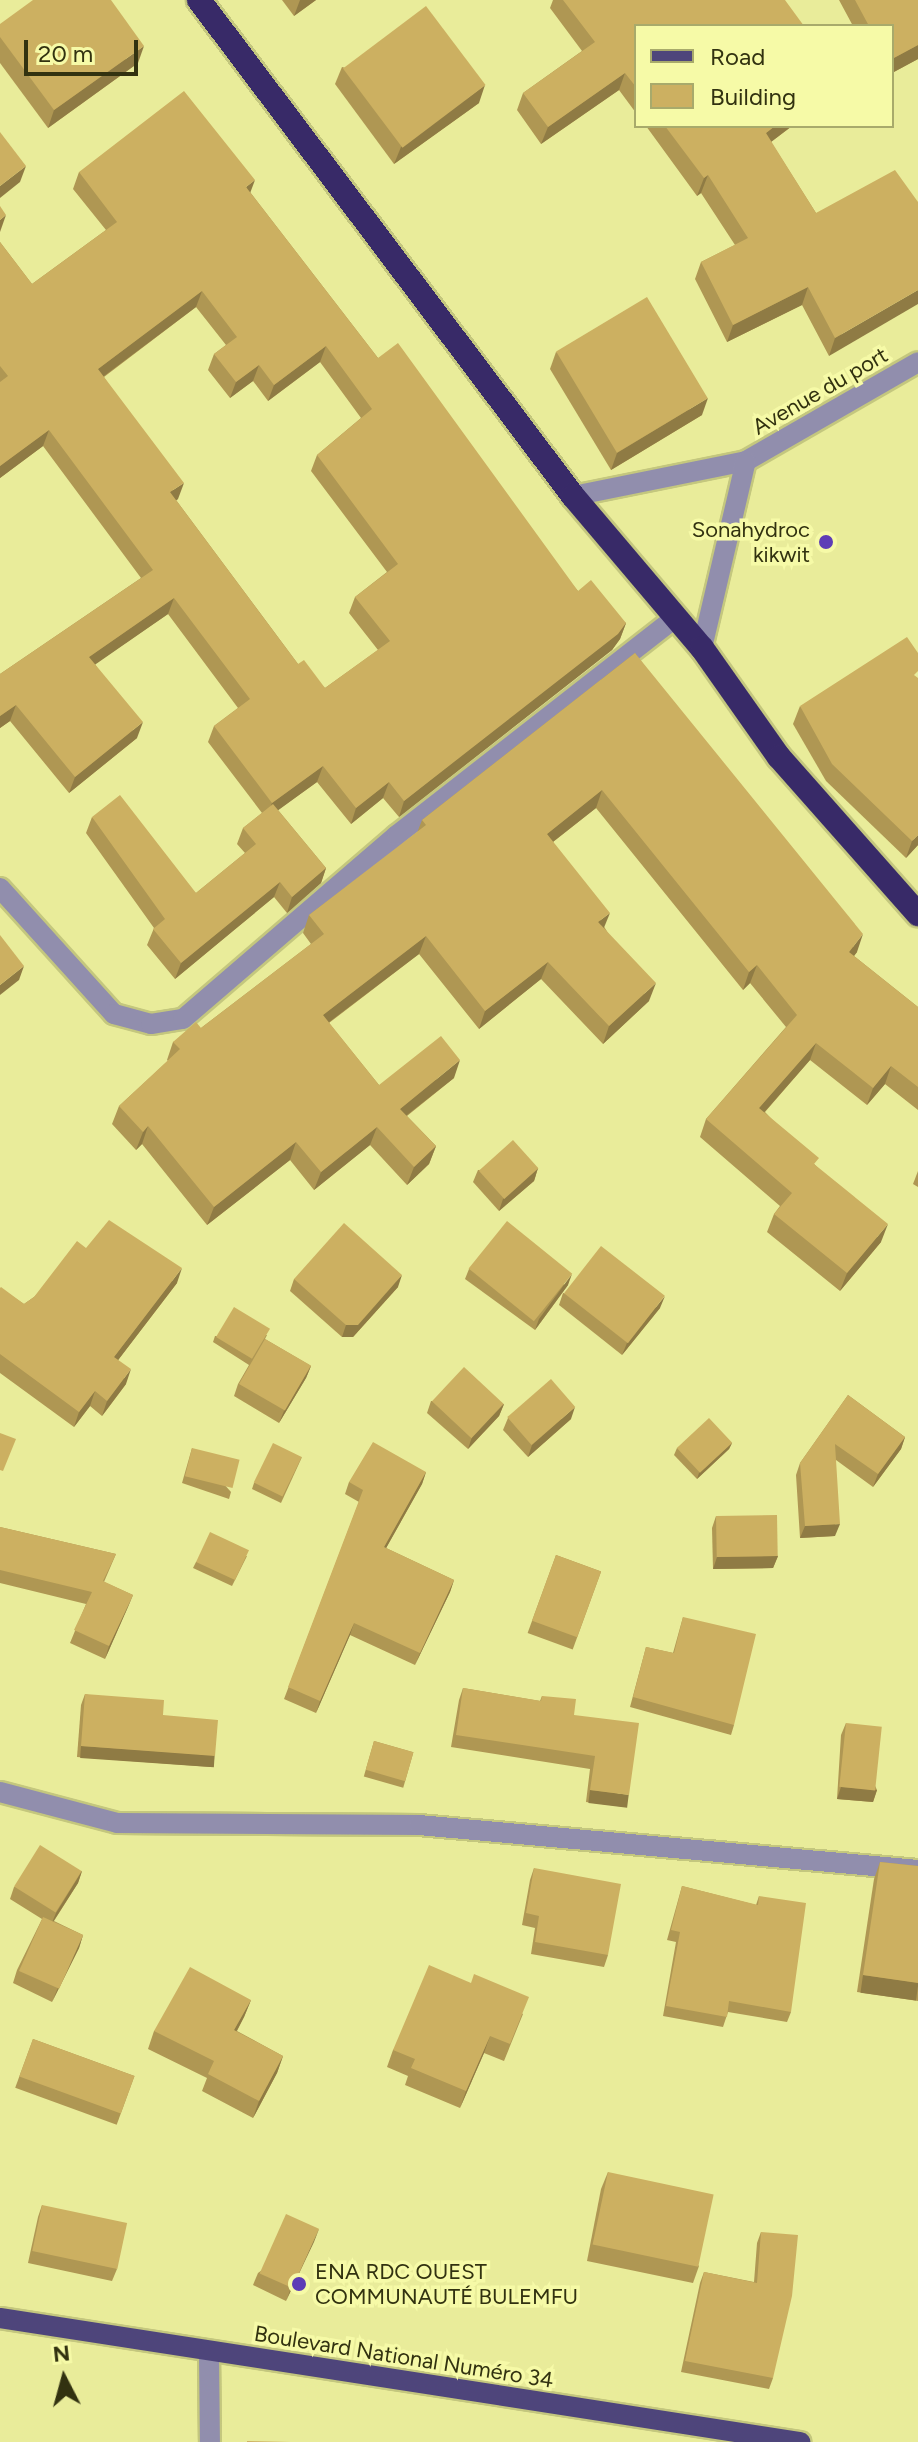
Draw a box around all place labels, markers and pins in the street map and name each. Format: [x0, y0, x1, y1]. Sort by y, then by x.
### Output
place label: Sonahydroc kikwit [692, 516, 810, 568]
marker: Sonahydroc kikwit [817, 533, 835, 551]
place label: ENA RDC OUEST COMMUNAUTÉ BULEMFU [315, 2258, 578, 2310]
marker: ENA RDC OUEST COMMUNAUTÉ BULEMFU [290, 2275, 308, 2293]

